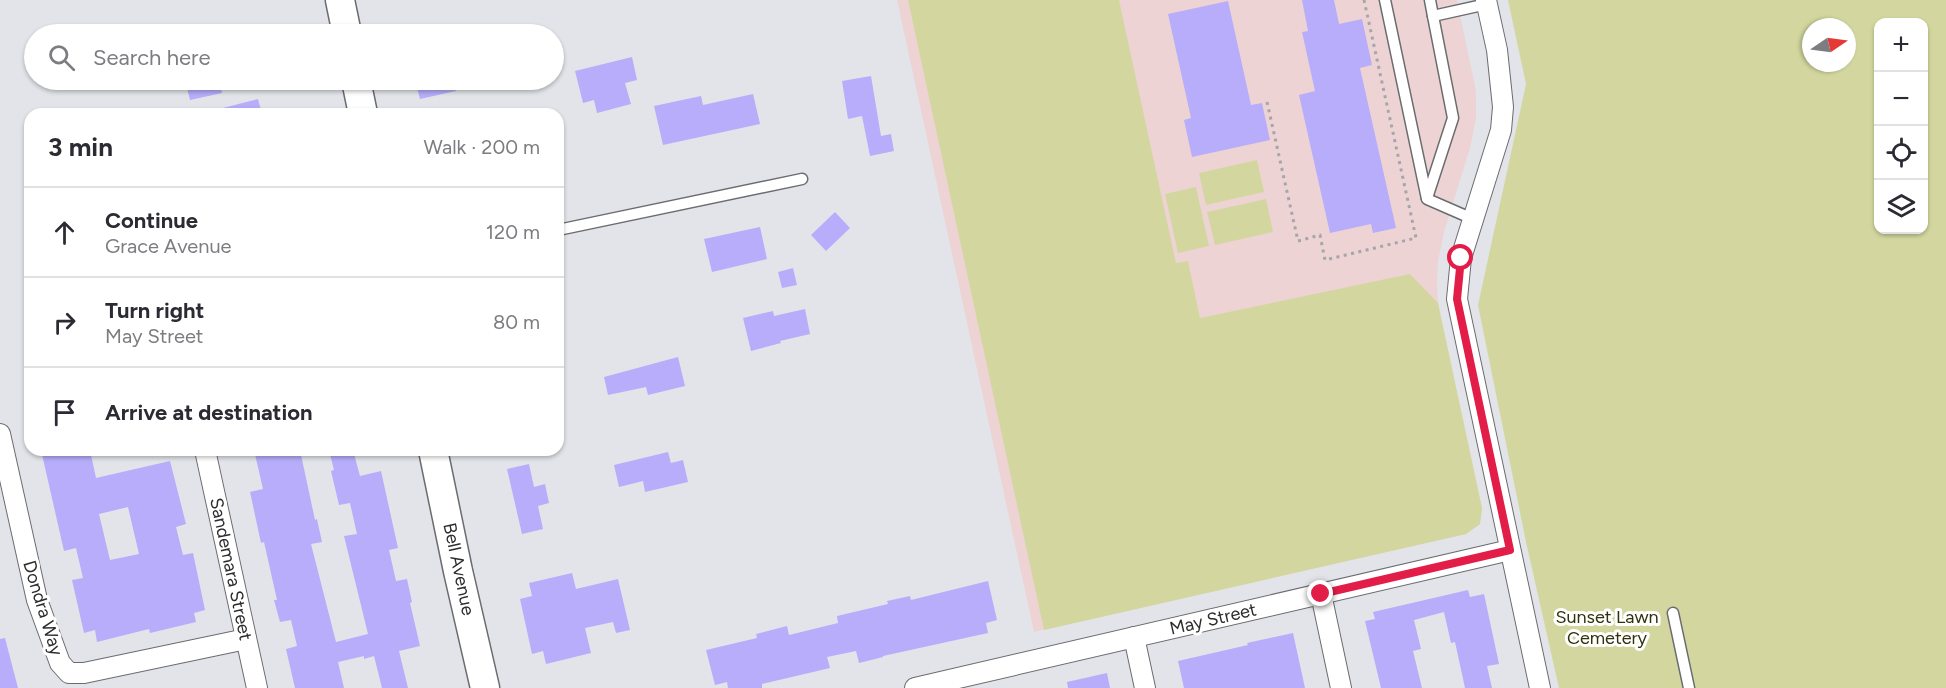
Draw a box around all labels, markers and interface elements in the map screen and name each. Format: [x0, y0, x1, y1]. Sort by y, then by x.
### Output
north arrow [1802, 18, 1856, 72]
map controls [1874, 18, 1928, 234]
button: + [1874, 18, 1928, 72]
search box [24, 24, 564, 90]
icon: search [45, 41, 78, 74]
text: Search here [93, 44, 211, 71]
button: − [1874, 72, 1928, 126]
button: locate [1874, 126, 1928, 180]
text: 3 min [48, 131, 113, 163]
text: Walk · 200 m [424, 135, 540, 159]
button: layers [1874, 180, 1928, 234]
text: Continue [105, 207, 198, 234]
icon: ahead [48, 216, 81, 249]
text: 120 m [486, 220, 540, 244]
text: Grace Avenue [105, 234, 231, 258]
route start [1447, 244, 1473, 270]
text: Turn right [105, 297, 204, 324]
icon: right [48, 306, 81, 339]
text: 80 m [493, 310, 540, 334]
text: May Street [105, 324, 203, 348]
icon: arrive [48, 396, 81, 429]
text: Arrive at destination [105, 399, 313, 426]
street label: Sandemara Street [205, 496, 257, 643]
street label: Bell Avenue [438, 521, 480, 617]
street label: Dondra Way [18, 558, 68, 659]
route end [1307, 580, 1333, 606]
street label: May Street [1167, 598, 1259, 640]
park label: Sunset Lawn Cemetery [1555, 606, 1659, 649]

